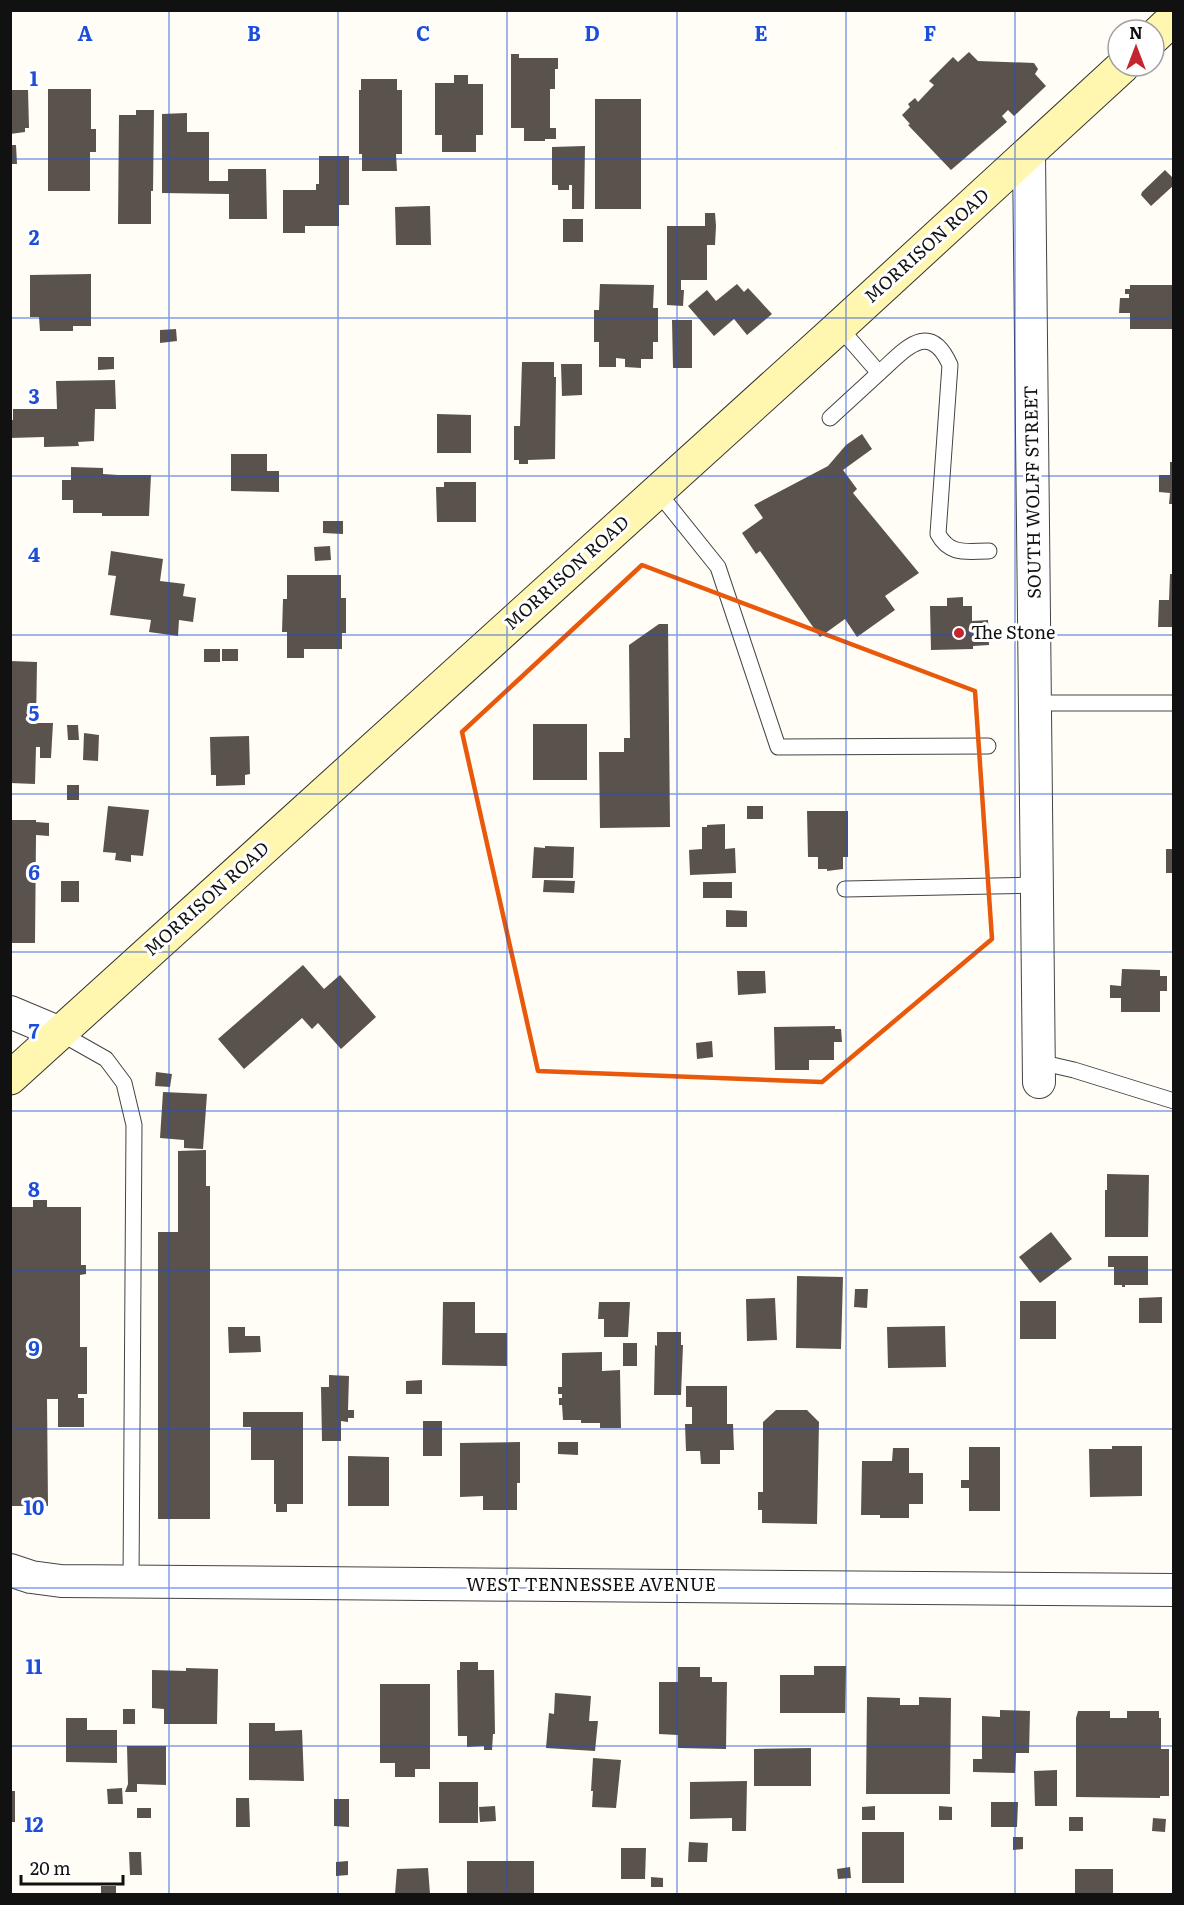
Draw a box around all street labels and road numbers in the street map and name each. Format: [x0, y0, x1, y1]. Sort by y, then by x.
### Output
street label: MORRISON ROAD [857, 181, 995, 308]
street label: SOUTH WOLFF STREET [1016, 385, 1047, 599]
street label: MORRISON ROAD [497, 508, 635, 635]
street label: MORRISON ROAD [137, 834, 275, 961]
street label: WEST TENNESSEE AVENUE [466, 1570, 716, 1597]

